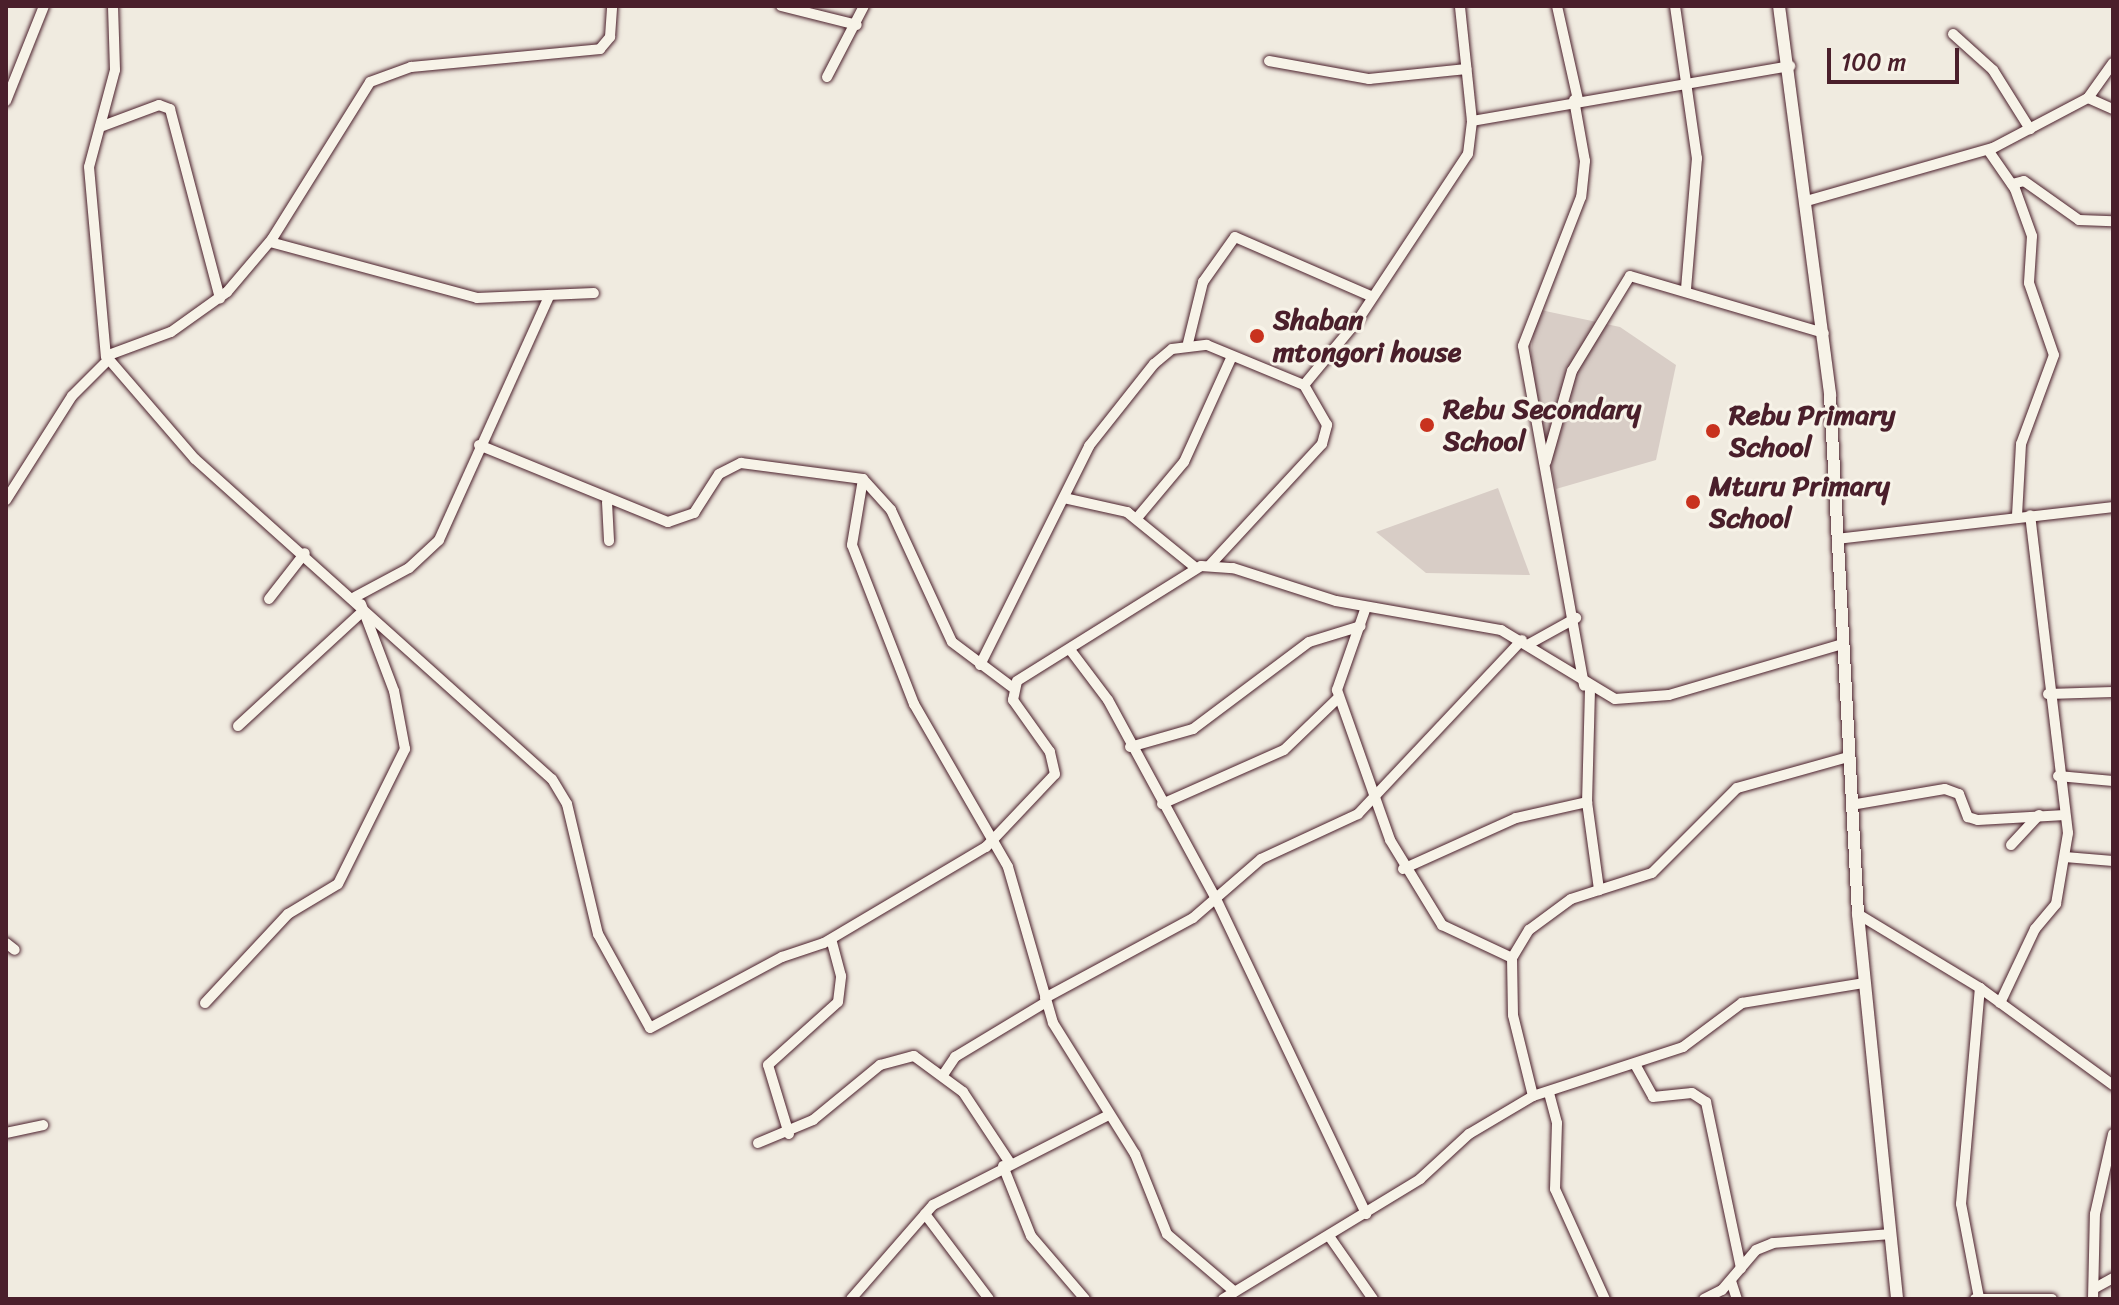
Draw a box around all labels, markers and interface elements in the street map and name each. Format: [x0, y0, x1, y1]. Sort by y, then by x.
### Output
scale bar [1831, 32, 1963, 82]
text: 100 m [1841, 41, 1906, 83]
place label: Shaban mtongori house [1273, 303, 1461, 369]
marker: Shaban mtongori house [1248, 327, 1266, 345]
place label: Rebu Secondary School [1443, 392, 1642, 458]
place label: Rebu Primary School [1729, 398, 1896, 464]
marker: Rebu Secondary School [1418, 416, 1436, 434]
marker: Rebu Primary School [1704, 422, 1722, 440]
place label: Mturu Primary School [1709, 469, 1891, 535]
marker: Mturu Primary School [1684, 493, 1702, 511]

